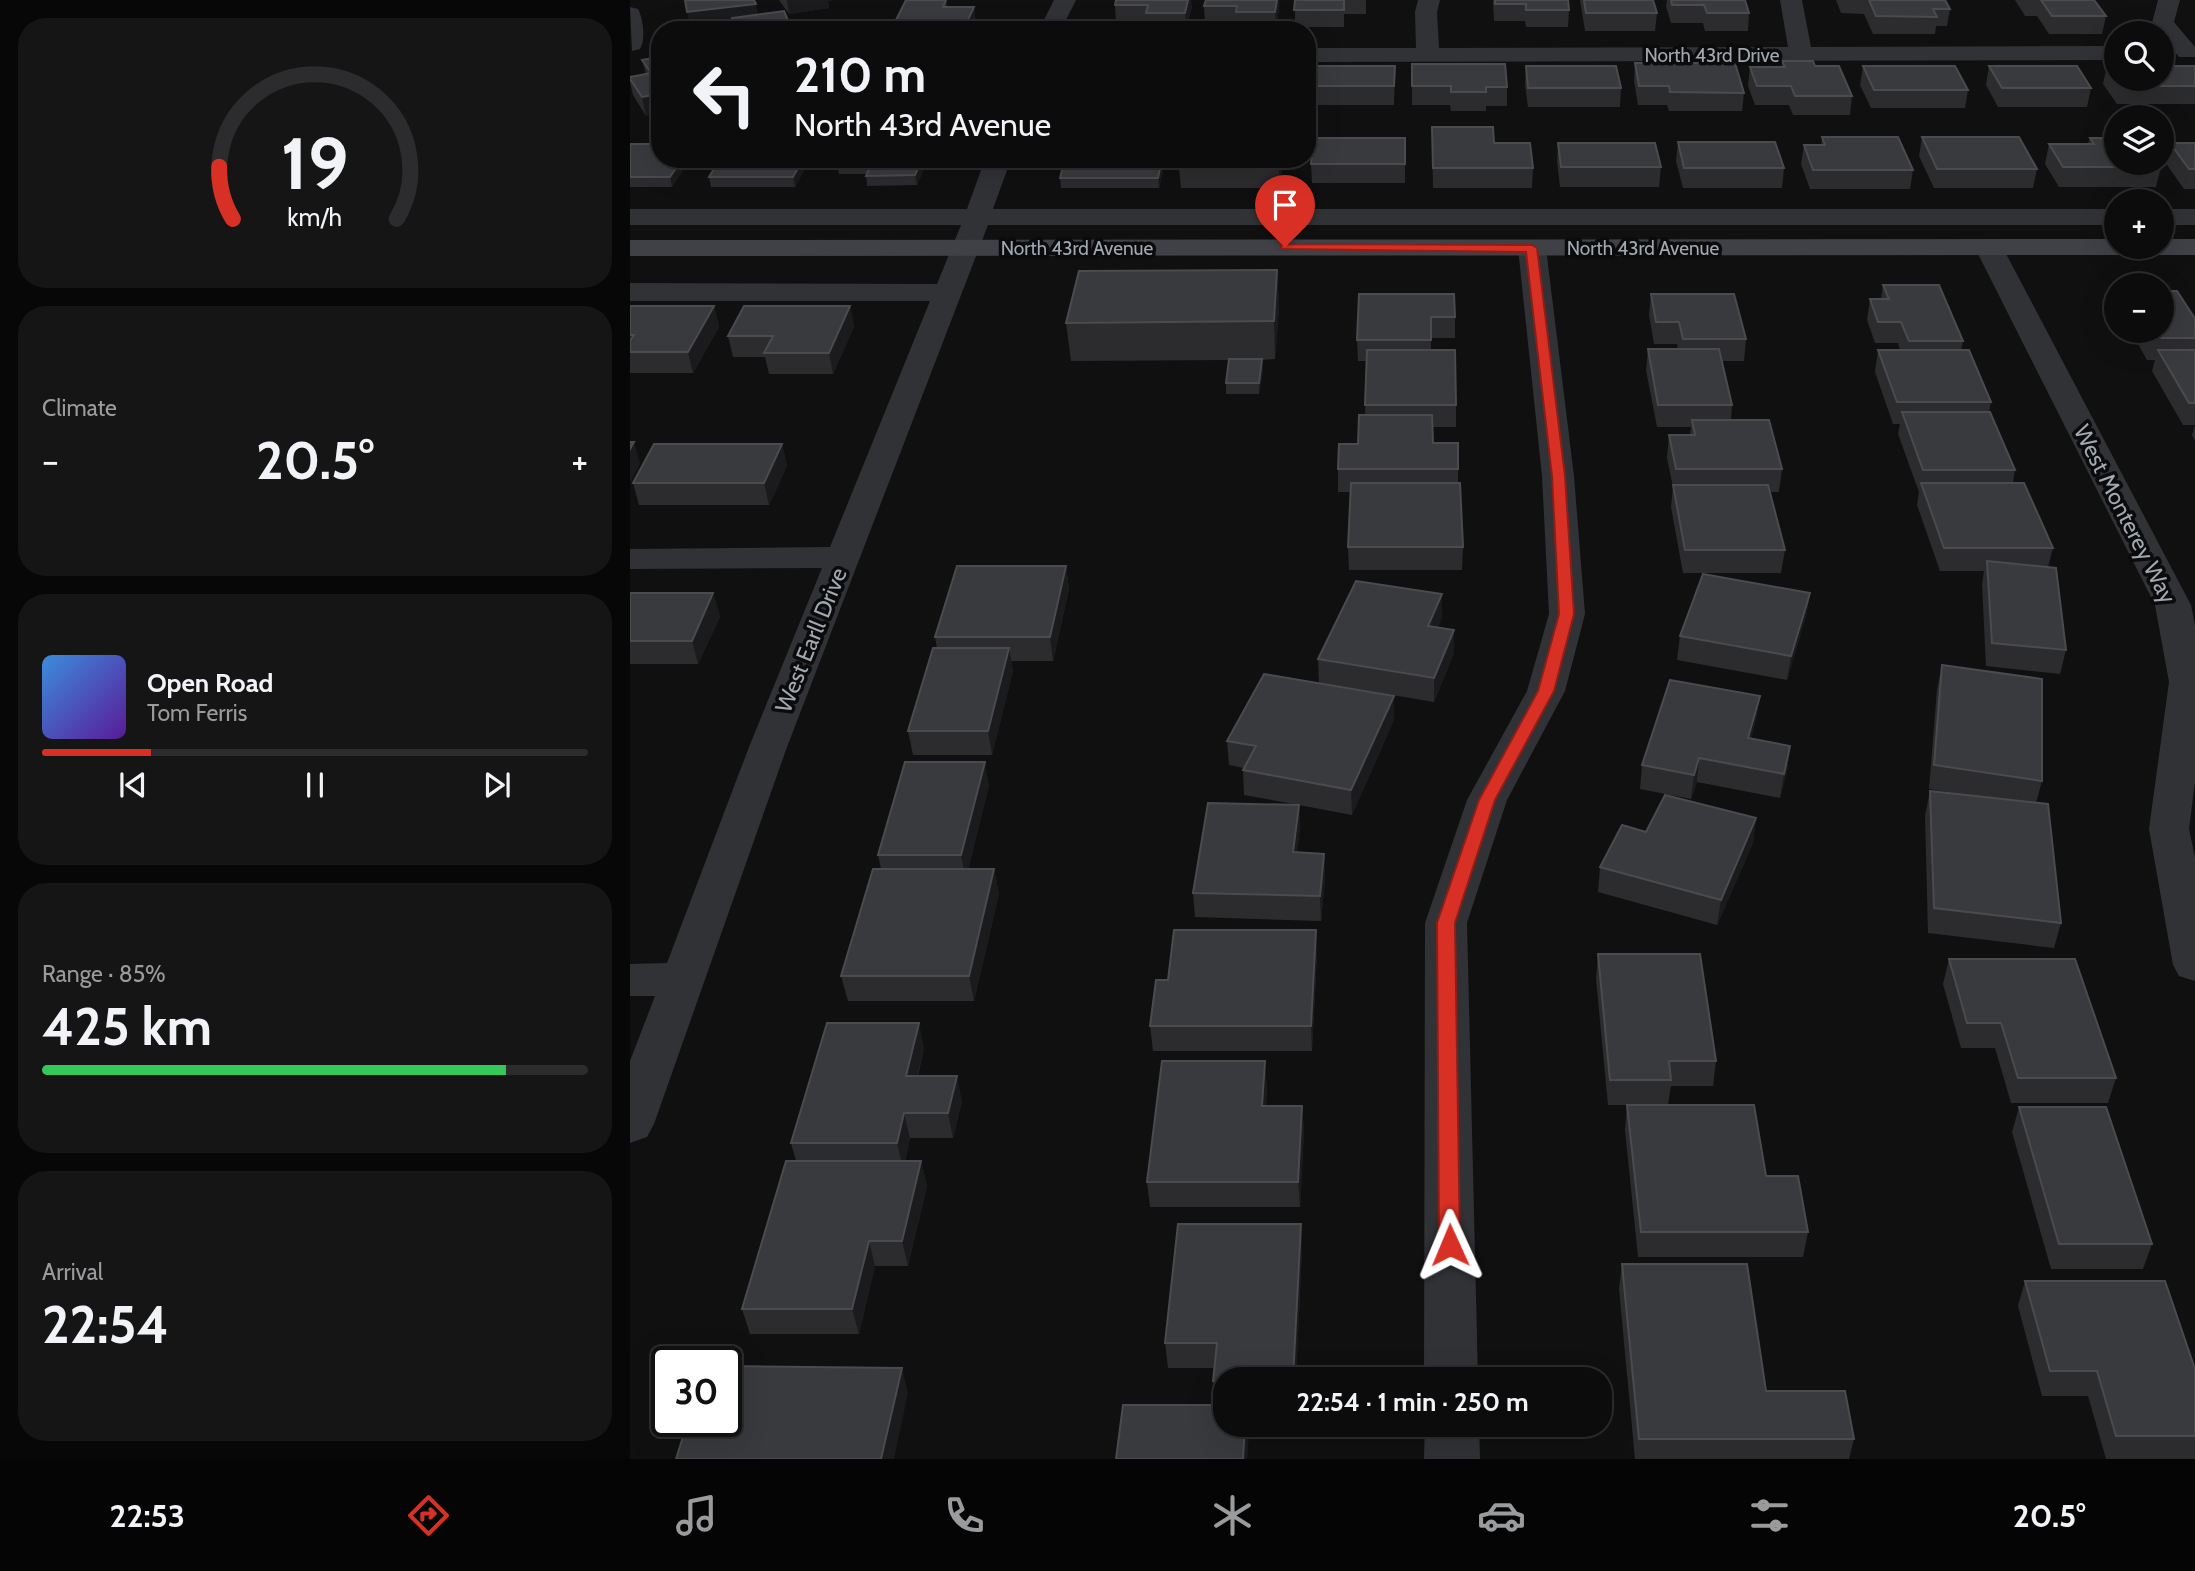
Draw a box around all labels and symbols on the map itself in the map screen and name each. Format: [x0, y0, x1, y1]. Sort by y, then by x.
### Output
street label: North 43rd Drive [1645, 44, 1780, 67]
pin [1255, 175, 1315, 247]
street label: North 43rd Avenue [1001, 237, 1154, 260]
street label: North 43rd Avenue [1567, 237, 1720, 260]
street label: West Monterey Way [2068, 420, 2182, 608]
street label: West Earll Drive [769, 563, 853, 717]
position arrow [1413, 1208, 1487, 1282]
speed limit sign: 30 [651, 1346, 742, 1437]

